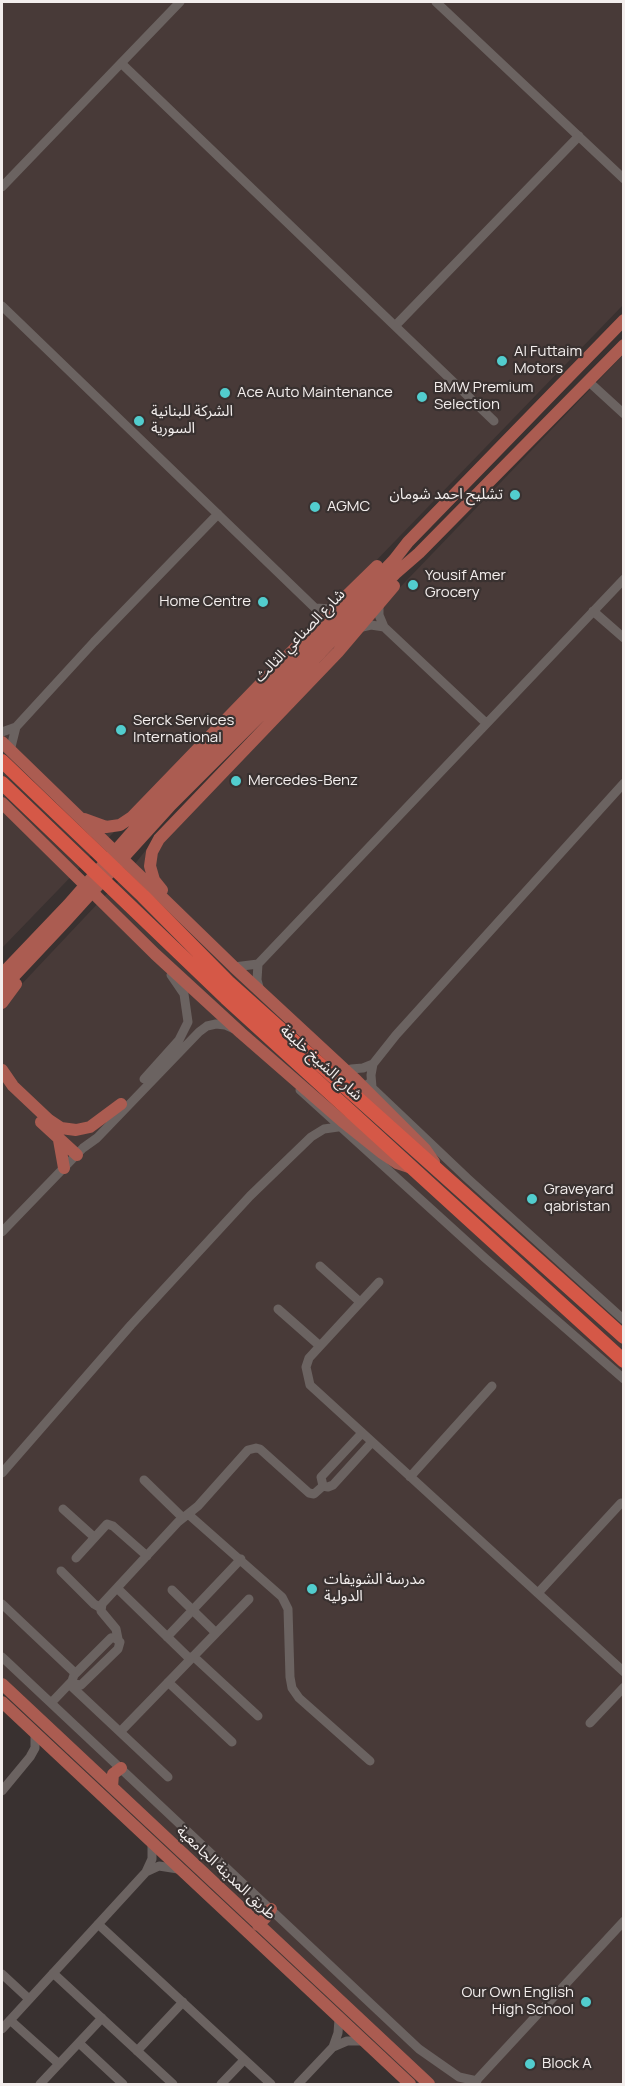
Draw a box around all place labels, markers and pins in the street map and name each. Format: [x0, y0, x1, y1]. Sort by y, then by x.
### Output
place label: Al Futtaim Motors [514, 343, 582, 378]
marker: Al Futtaim Motors [495, 354, 509, 368]
place label: BMW Premium Selection [434, 379, 534, 414]
place label: Ace Auto Maintenance [237, 384, 393, 402]
marker: Ace Auto Maintenance [218, 386, 232, 400]
marker: BMW Premium Selection [415, 390, 429, 404]
place label: الشركة للبنانية السورية [151, 403, 233, 438]
marker: الشركة للبنانية السورية [132, 414, 146, 428]
place label: تشليح احمد شومان [390, 486, 503, 504]
marker: تشليح احمد شومان [508, 488, 522, 502]
place label: AGMC [327, 498, 370, 516]
marker: AGMC [308, 500, 322, 514]
place label: Yousif Amer Grocery [425, 567, 506, 602]
marker: Yousif Amer Grocery [406, 578, 420, 592]
place label: Home Centre [159, 593, 251, 611]
marker: Home Centre [256, 595, 270, 609]
place label: Serck Services International [133, 712, 234, 747]
marker: Serck Services International [114, 723, 128, 737]
place label: Mercedes-Benz [248, 772, 358, 790]
marker: Mercedes-Benz [229, 774, 243, 788]
place label: Graveyard qabristan [544, 1181, 614, 1216]
marker: Graveyard qabristan [525, 1192, 539, 1206]
place label: مدرسة الشويفات الدولية [324, 1571, 425, 1606]
marker: مدرسة الشويفات الدولية [305, 1582, 319, 1596]
place label: Our Own English High School [461, 1984, 574, 2019]
marker: Our Own English High School [579, 1995, 593, 2009]
place label: Block A [542, 2055, 592, 2073]
marker: Block A [523, 2057, 537, 2071]

